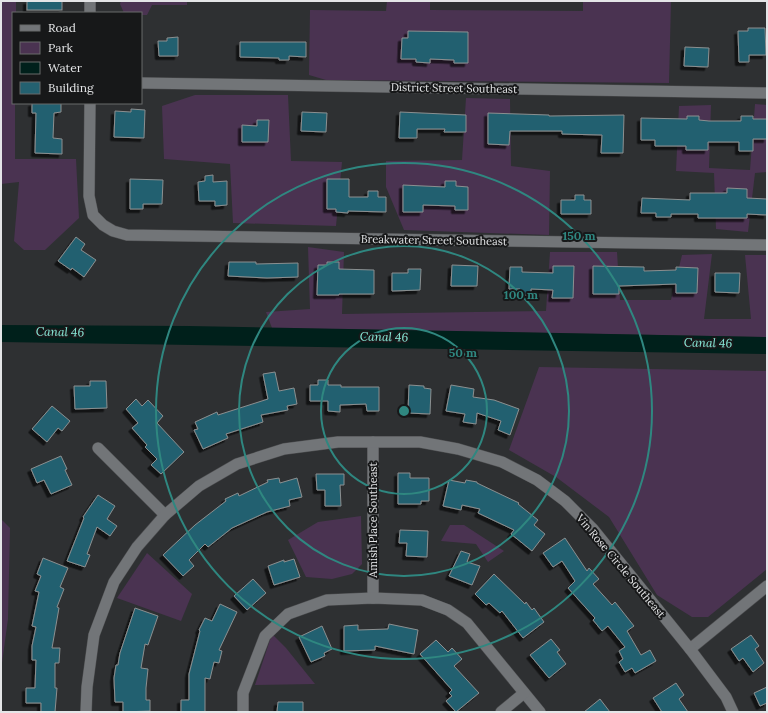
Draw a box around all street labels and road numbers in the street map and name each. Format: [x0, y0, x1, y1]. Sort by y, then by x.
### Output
street label: District Street Southeast [391, 80, 518, 96]
street label: Breakwater Street Southeast [361, 232, 508, 248]
street label: Amish Place Southeast [366, 462, 380, 579]
street label: Vin Rose Circle Southeast [573, 511, 669, 621]

